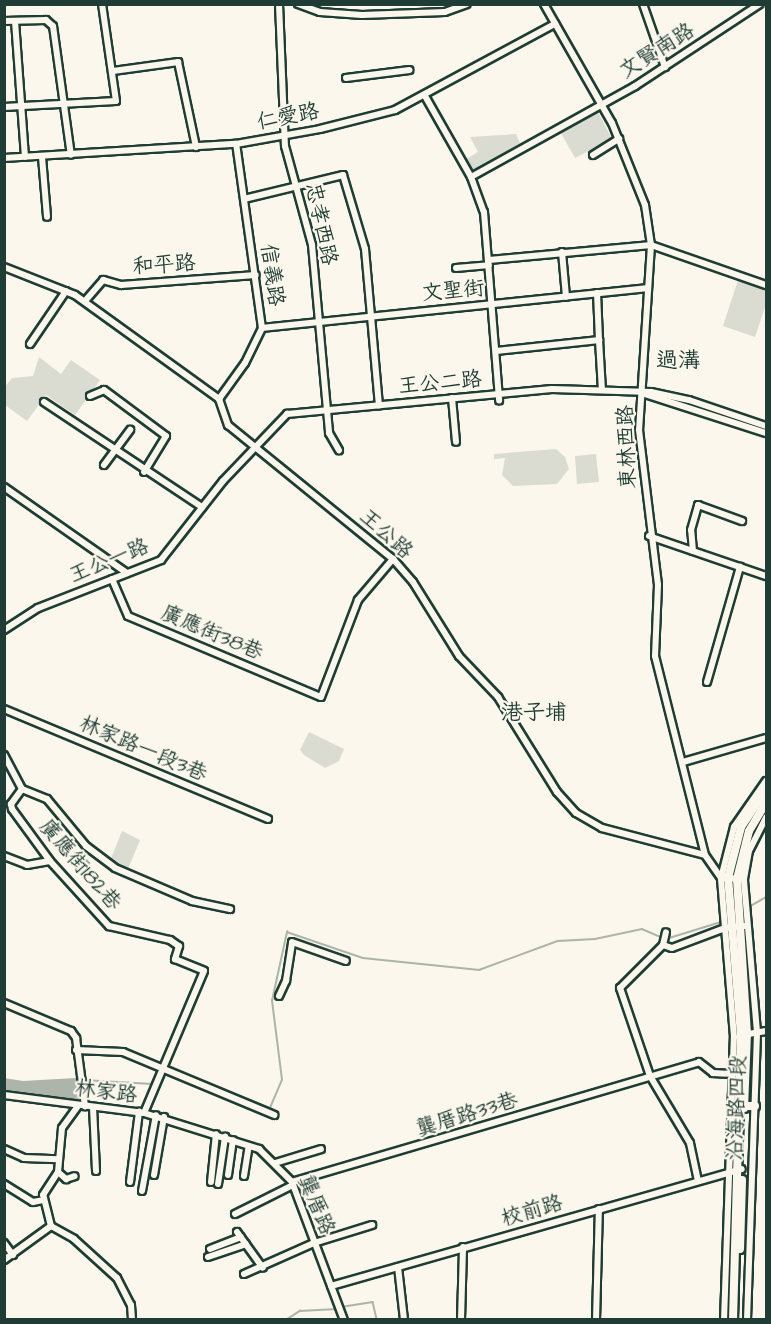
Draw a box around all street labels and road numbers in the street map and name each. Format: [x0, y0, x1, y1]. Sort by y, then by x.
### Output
street label: 文賢南路 [615, 18, 699, 84]
street label: 仁愛路 [255, 99, 321, 135]
street label: 忠孝西路 [300, 180, 342, 268]
street label: 信義路 [255, 242, 289, 308]
street label: 和平路 [132, 250, 196, 280]
street label: 文聖街 [421, 276, 485, 306]
street label: 王公二路 [397, 367, 483, 399]
street label: 東林西路 [613, 405, 641, 489]
street label: 王公路 [354, 504, 418, 564]
street label: 王公一路 [65, 534, 153, 588]
street label: 廣應街38巷 [157, 600, 267, 666]
street label: 林家路一段3巷 [75, 711, 211, 787]
street label: 廣應街182巷 [34, 814, 126, 916]
street label: 沿海路四段 [723, 1055, 751, 1161]
street label: 林家路 [73, 1076, 139, 1108]
street label: 龔厝路33巷 [413, 1088, 521, 1142]
street label: 龔厝路 [292, 1171, 340, 1239]
street label: 校前路 [498, 1190, 566, 1232]

